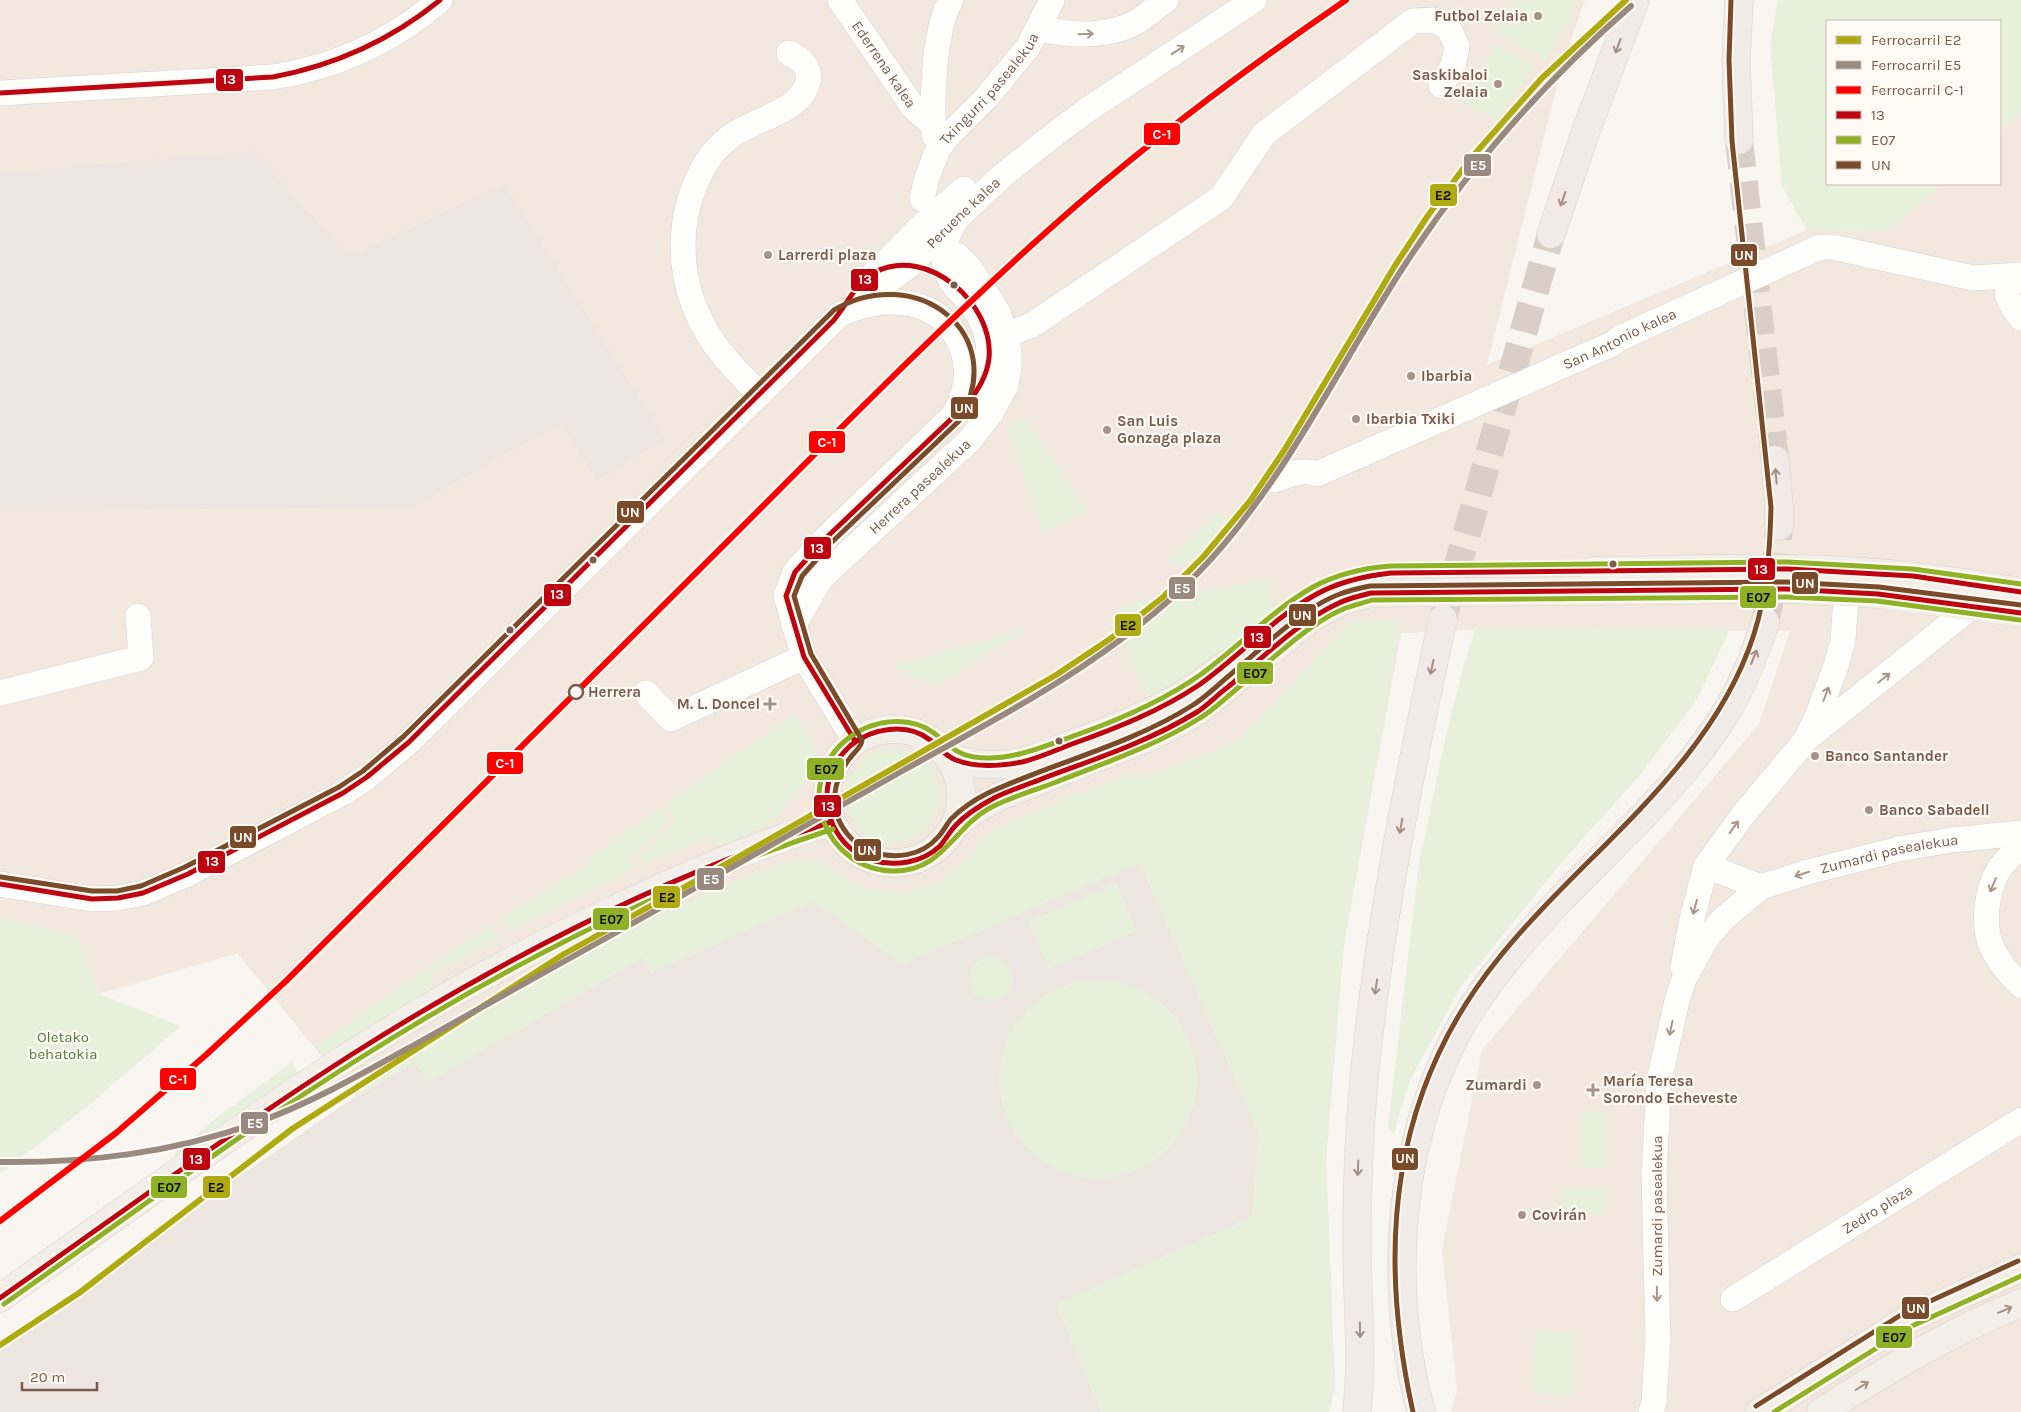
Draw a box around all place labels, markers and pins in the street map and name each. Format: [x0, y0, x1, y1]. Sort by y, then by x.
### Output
place label: Futbol Zelaia [1434, 7, 1528, 25]
marker: Futbol Zelaia [1532, 10, 1544, 22]
place label: Saskibaloi Zelaia [1412, 66, 1488, 101]
marker: Saskibaloi Zelaia [1492, 78, 1504, 90]
place label: Larrerdi plaza [778, 246, 876, 264]
marker: Larrerdi plaza [762, 249, 774, 261]
unlabelled marker [949, 280, 959, 290]
place label: Ibarbia [1421, 367, 1472, 385]
marker: Ibarbia [1405, 370, 1417, 382]
place label: Ibarbia Txiki [1366, 410, 1455, 428]
place label: San Luis Gonzaga plaza [1117, 412, 1221, 447]
marker: Ibarbia Txiki [1350, 413, 1362, 425]
marker: San Luis Gonzaga plaza [1101, 424, 1113, 436]
unlabelled marker [588, 555, 598, 565]
unlabelled marker [1608, 559, 1618, 569]
unlabelled marker [505, 625, 515, 635]
place label: Herrera [588, 683, 641, 701]
marker: Herrera [568, 684, 584, 700]
place label: M. L. Doncel [677, 695, 760, 713]
marker: M. L. Doncel [764, 698, 776, 710]
unlabelled marker [1054, 736, 1064, 746]
place label: Banco Santander [1825, 747, 1948, 765]
marker: Banco Santander [1809, 750, 1821, 762]
place label: Banco Sabadell [1879, 801, 1990, 819]
marker: Banco Sabadell [1863, 804, 1875, 816]
place label: María Teresa Sorondo Echeveste [1603, 1072, 1738, 1107]
place label: Zumardi [1465, 1076, 1527, 1094]
marker: Zumardi [1531, 1079, 1543, 1091]
marker: María Teresa Sorondo Echeveste [1587, 1084, 1599, 1096]
place label: Covirán [1532, 1206, 1587, 1224]
marker: Covirán [1516, 1209, 1528, 1221]

